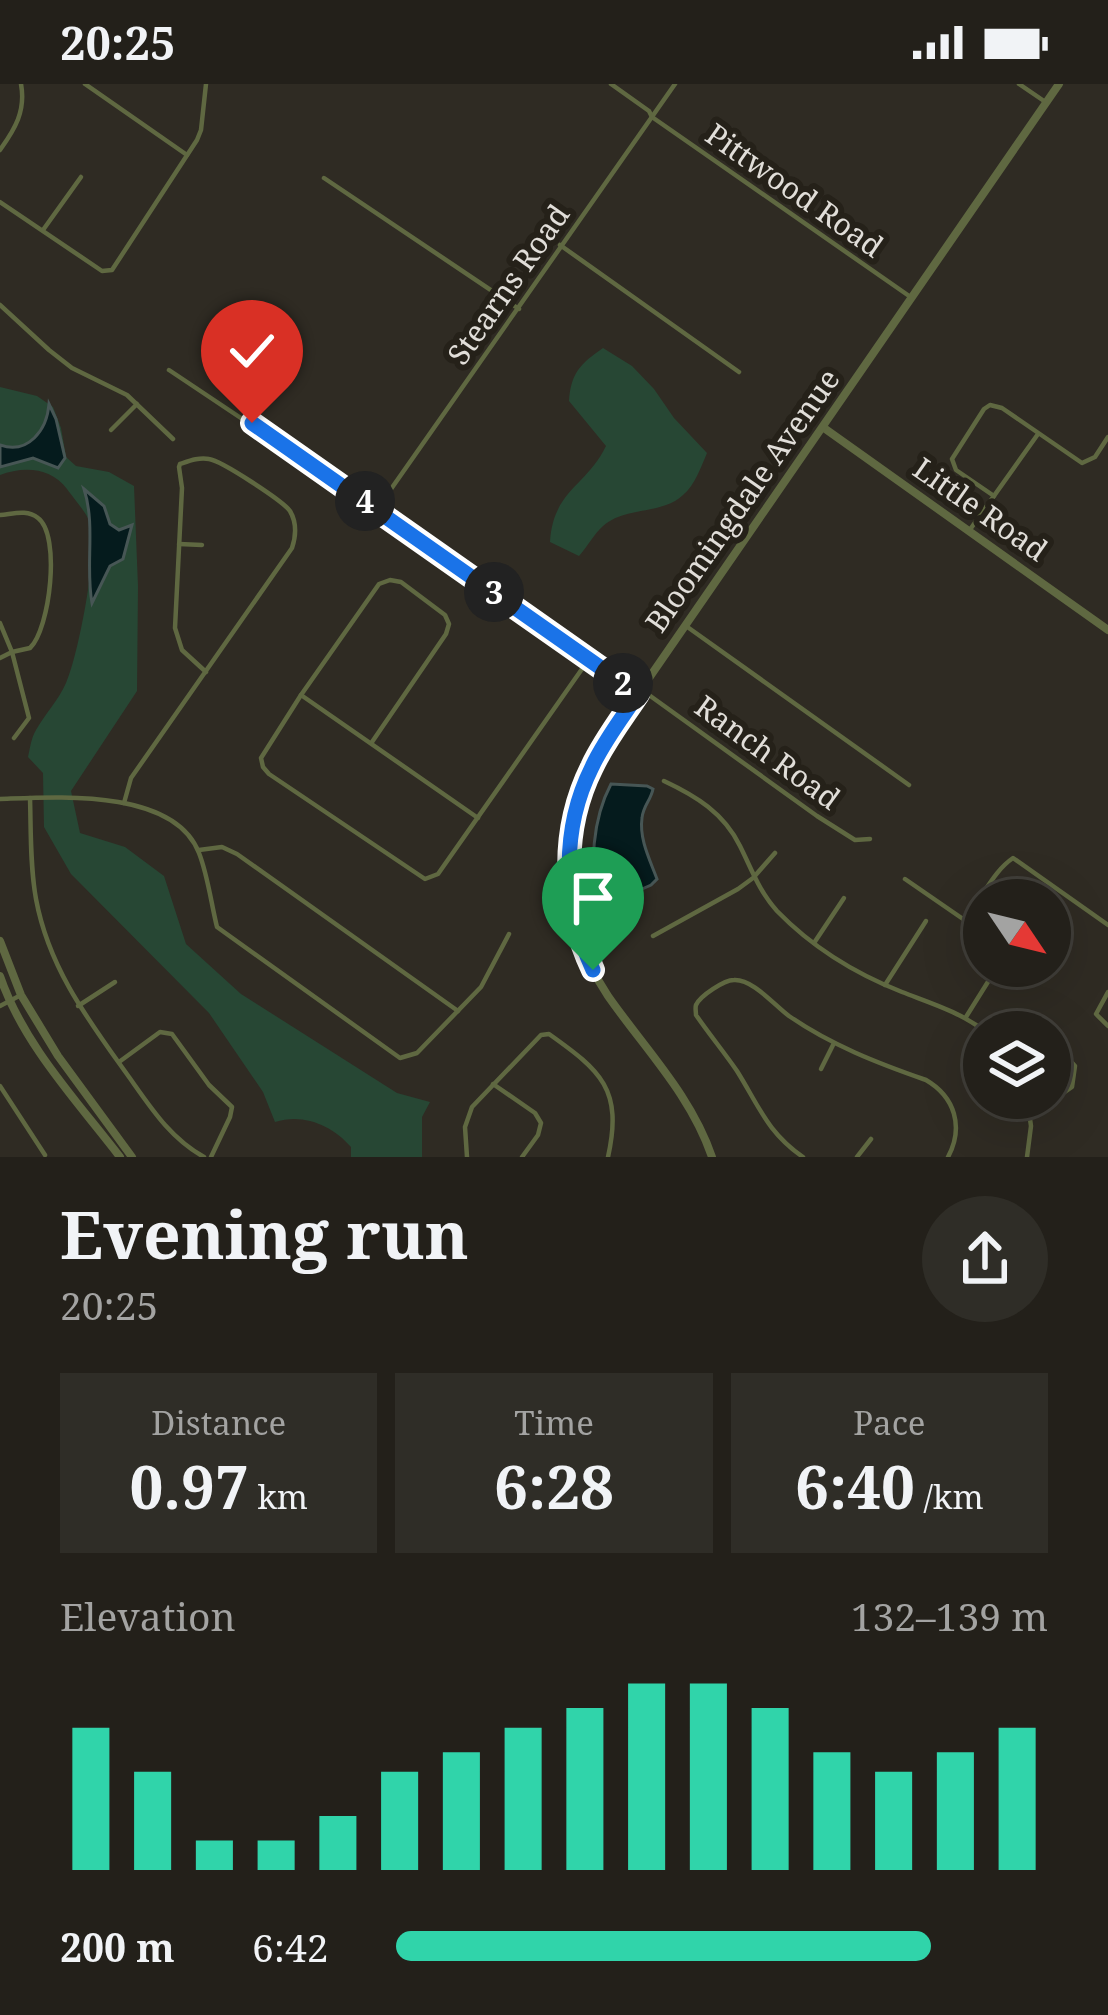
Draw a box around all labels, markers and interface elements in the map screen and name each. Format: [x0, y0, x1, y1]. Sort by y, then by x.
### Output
text: 20:25 [60, 12, 175, 73]
street label: Pittwood Road [698, 113, 892, 266]
street label: Stearns Road [437, 196, 578, 372]
pin [201, 300, 303, 423]
icon: check [219, 318, 285, 384]
street label: Bloomingdale Avenue [635, 360, 848, 640]
street label: Little Road [906, 448, 1056, 570]
pin: 4 [335, 471, 395, 531]
text: 4 [356, 478, 374, 523]
pin: 3 [464, 562, 524, 622]
text: 3 [485, 569, 503, 614]
pin: 2 [593, 653, 653, 713]
text: 2 [614, 660, 632, 705]
street label: Ranch Road [687, 685, 849, 818]
pin [542, 847, 644, 970]
icon: arrive [560, 865, 626, 931]
north arrow [963, 879, 1071, 987]
map controls [963, 879, 1071, 1119]
button: layers [963, 1011, 1071, 1119]
text: Evening run [60, 1188, 469, 1278]
button: share [922, 1196, 1048, 1322]
text: 20:25 [60, 1278, 158, 1331]
text: Distance [151, 1400, 286, 1445]
text: Time [514, 1400, 594, 1445]
text: Pace [853, 1400, 926, 1445]
text: 0.97 [129, 1445, 249, 1527]
text: 6:28 [494, 1445, 614, 1527]
text: 6:40 [795, 1445, 915, 1527]
text: km [249, 1474, 308, 1519]
text: /km [915, 1474, 984, 1519]
text: Elevation [60, 1589, 236, 1642]
text: 132–139 m [851, 1589, 1048, 1642]
text: 200 m [60, 1920, 175, 1973]
text: 6:42 [252, 1920, 329, 1973]

